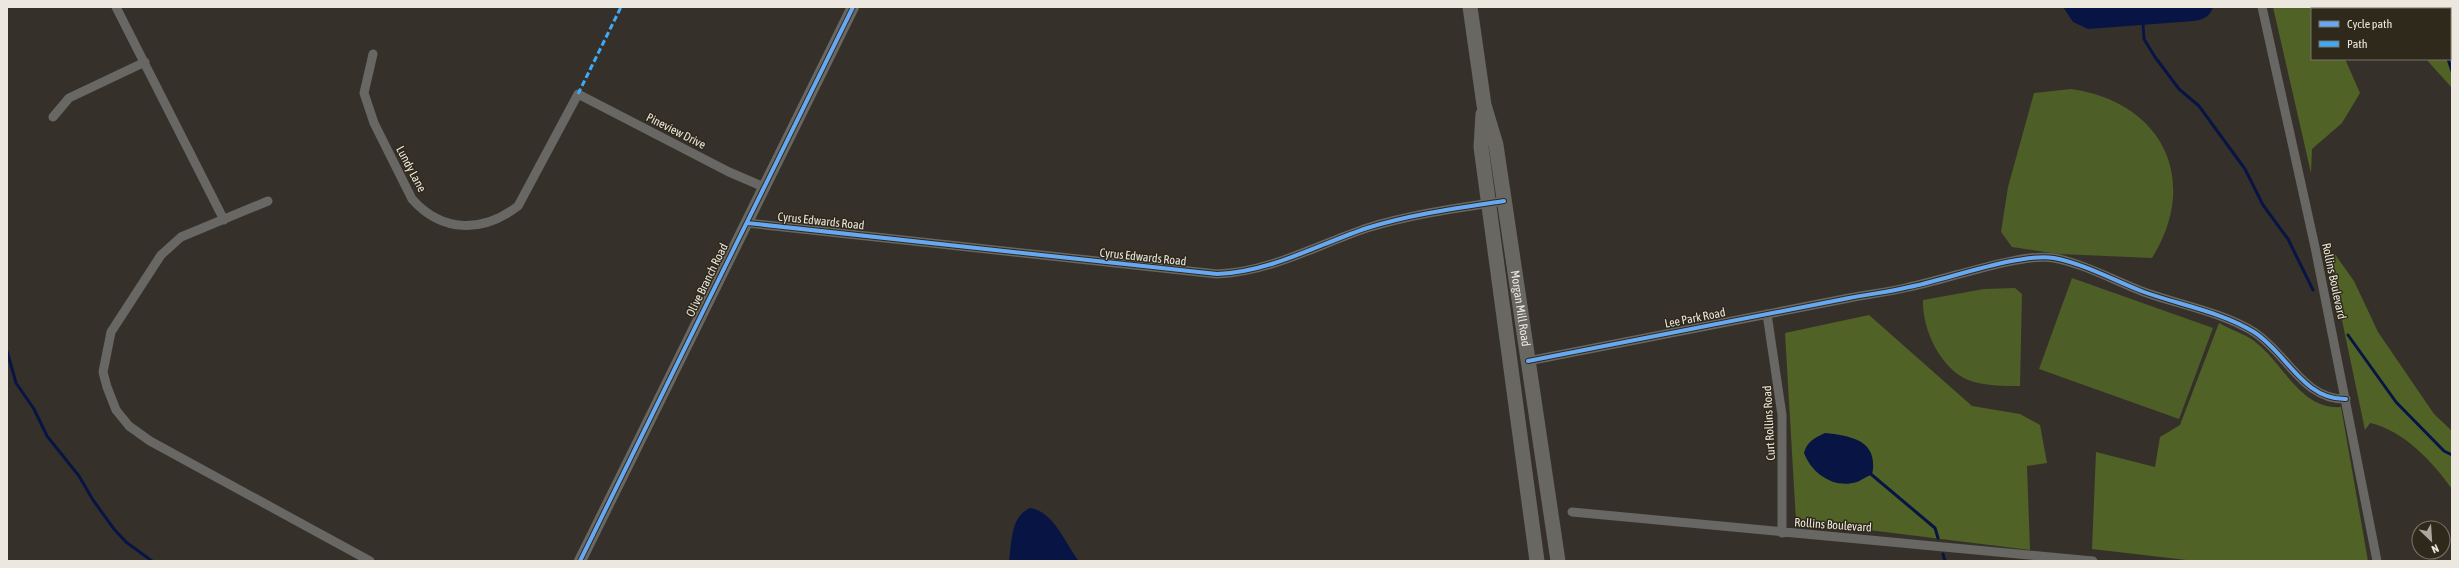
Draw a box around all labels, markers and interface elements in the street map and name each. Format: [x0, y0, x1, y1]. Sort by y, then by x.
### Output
legend [2311, 8, 2451, 60]
text: Cycle path [2347, 17, 2392, 31]
text: Path [2347, 37, 2368, 51]
street label: Pineview Drive [644, 110, 708, 152]
street label: Lundy Lane [393, 144, 429, 194]
street label: Cyrus Edwards Road [777, 209, 865, 233]
street label: Olive Branch Road [683, 241, 731, 319]
street label: Rollins Boulevard [2319, 242, 2349, 320]
street label: Cyrus Edwards Road [1099, 245, 1187, 269]
street label: Morgan Mill Road [1508, 269, 1533, 347]
street label: Lee Park Road [1663, 305, 1727, 331]
street label: Curt Rollins Road [1760, 385, 1778, 461]
street label: Rollins Boulevard [1794, 515, 1872, 535]
north arrow [2411, 520, 2451, 560]
text: N [2430, 542, 2441, 556]

